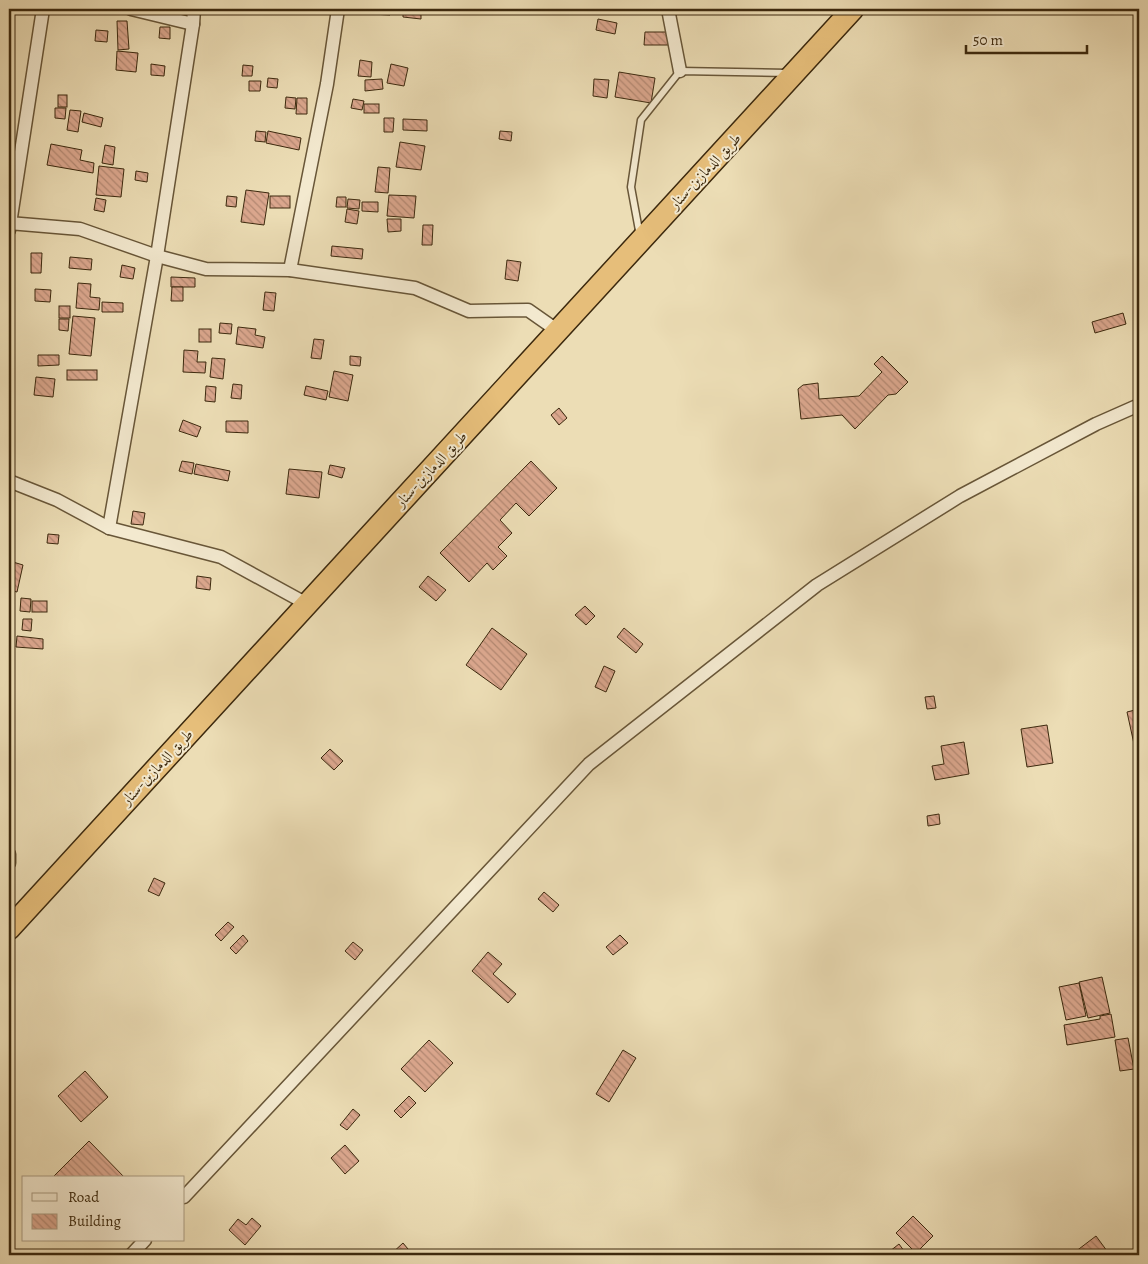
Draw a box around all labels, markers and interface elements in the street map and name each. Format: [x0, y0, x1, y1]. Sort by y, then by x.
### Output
scale bar [966, 22, 1087, 54]
text: 50 m [973, 30, 1003, 50]
street label: طريق الدمازين-سنار [663, 129, 746, 215]
street label: طريق الدمازين-سنار [389, 427, 472, 513]
street label: طريق الدمازين-سنار [115, 725, 198, 811]
legend [22, 1176, 185, 1242]
text: Road [68, 1187, 100, 1207]
text: Building [68, 1211, 121, 1231]

